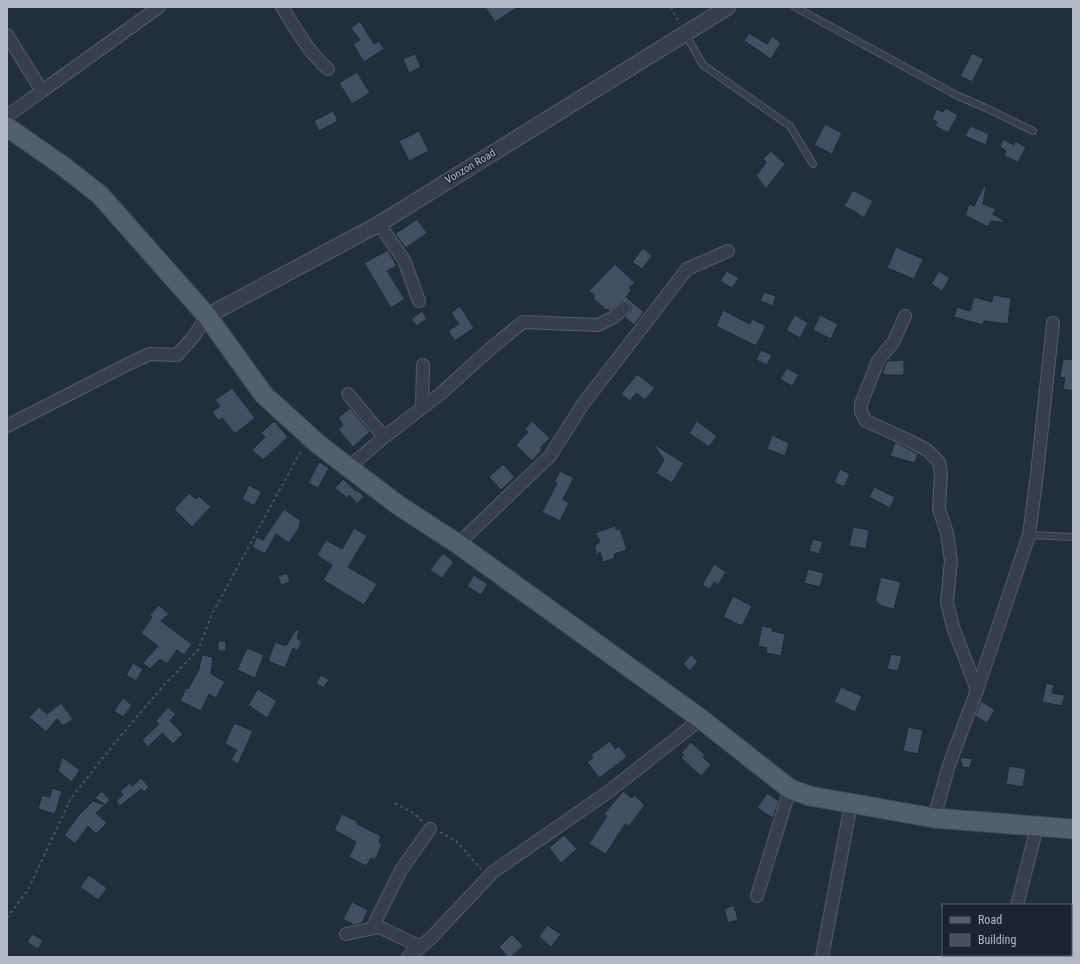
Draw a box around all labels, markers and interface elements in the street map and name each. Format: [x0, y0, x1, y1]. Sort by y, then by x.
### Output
street label: Vonzon Road [442, 146, 498, 187]
legend [942, 904, 1072, 956]
text: Road [978, 913, 1002, 927]
text: Building [978, 933, 1016, 947]

